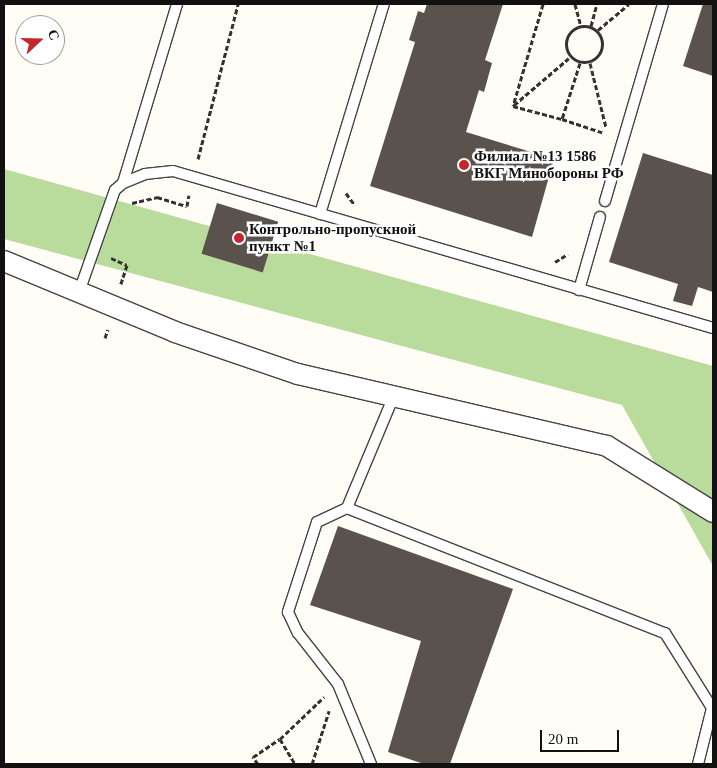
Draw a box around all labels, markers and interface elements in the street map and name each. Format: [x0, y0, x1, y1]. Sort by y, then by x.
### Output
north arrow [15, 15, 65, 65]
text: С [45, 27, 62, 42]
place label: Филиал №13 1586 ВКГ Минобороны РФ [474, 147, 624, 182]
marker: Филиал №13 1586 ВКГ Минобороны РФ [458, 159, 470, 171]
place label: Контрольно-пропускной пункт №1 [249, 220, 416, 255]
marker: Контрольно-пропускной пункт №1 [233, 232, 245, 244]
scale bar [542, 720, 621, 752]
text: 20 m [548, 731, 578, 747]

